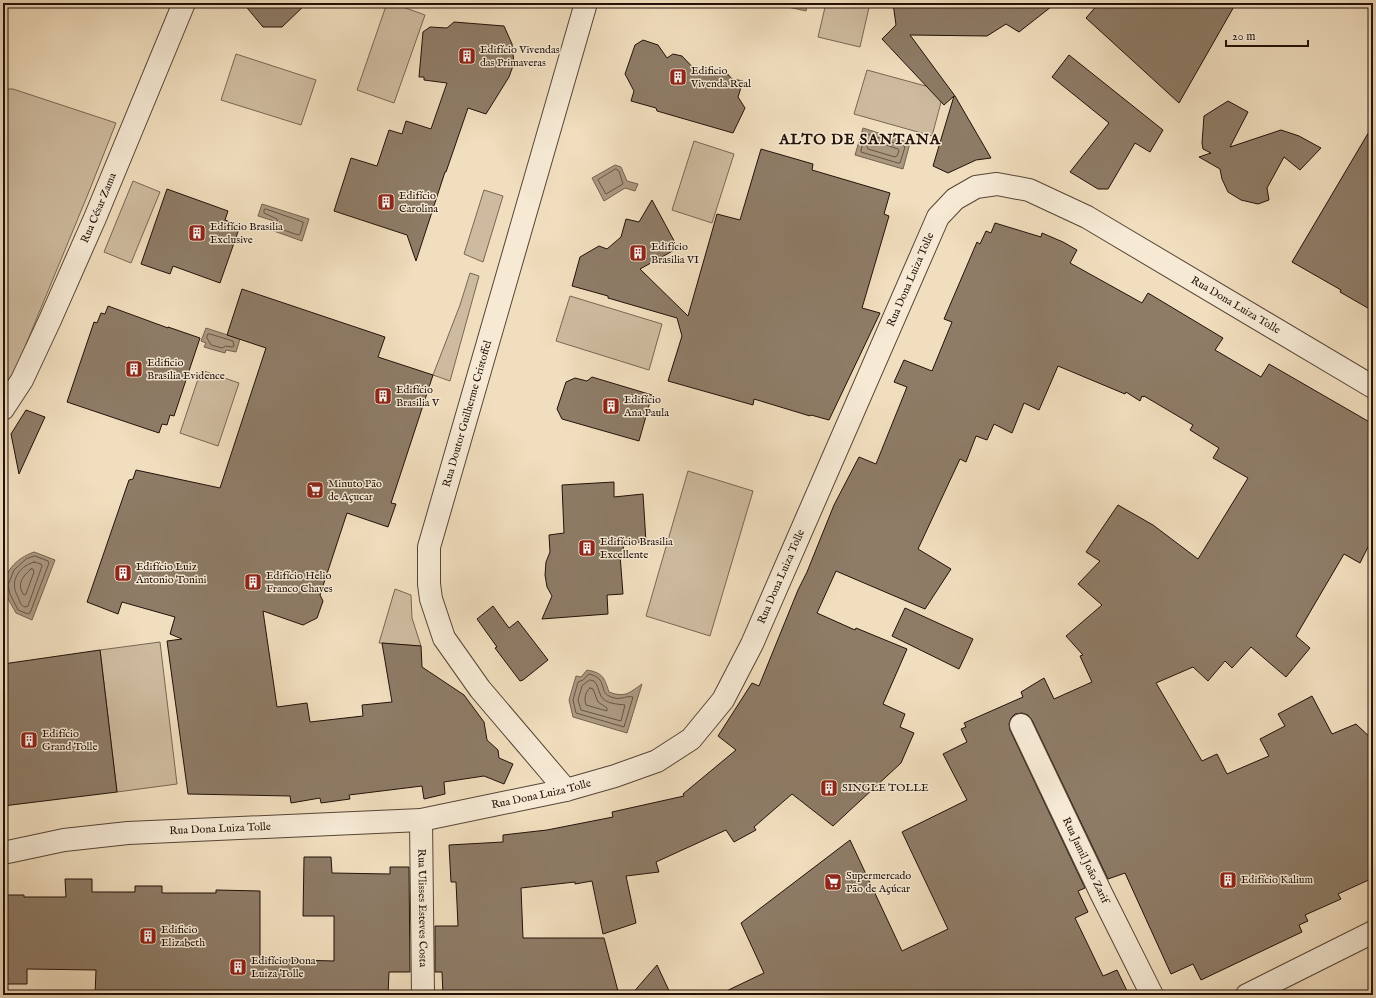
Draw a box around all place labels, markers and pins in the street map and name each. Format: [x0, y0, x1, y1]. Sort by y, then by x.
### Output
place label: Edifício Vivendas das Primaveras [480, 43, 560, 70]
building icon: Edifício Vivendas das Primaveras [457, 46, 477, 66]
place label: Edificio Vivenda Real [690, 64, 751, 91]
building icon: Edificio Vivenda Real [668, 67, 688, 87]
place label: Edifício Carolina [399, 189, 438, 216]
building icon: Edifício Carolina [376, 192, 396, 212]
place label: Edifício Brasilia Exclusive [210, 220, 283, 247]
building icon: Edifício Brasilia Exclusive [187, 223, 207, 243]
place label: Edifício Brasilia VI [651, 240, 699, 267]
building icon: Edifício Brasilia VI [628, 243, 648, 263]
place label: Edificio Brasilia Evidence [147, 356, 225, 383]
building icon: Edificio Brasilia Evidence [124, 359, 144, 379]
place label: Edifício Brasilia V [396, 383, 440, 410]
building icon: Edifício Brasilia V [373, 386, 393, 406]
place label: Edifício Ana Paula [623, 393, 669, 420]
building icon: Edifício Ana Paula [601, 396, 621, 416]
place label: Minuto Pão de Açucar [328, 477, 382, 504]
supermarket icon: Minuto Pão de Açucar [305, 480, 325, 500]
place label: Edifício Brasilia Excellente [600, 535, 673, 562]
building icon: Edifício Brasilia Excellente [577, 538, 597, 558]
place label: Edifício Luiz Antonio Tonini [135, 560, 207, 587]
building icon: Edifício Luiz Antonio Tonini [113, 563, 133, 583]
place label: Edifício Helio Franco Chaves [266, 569, 333, 596]
building icon: Edifício Helio Franco Chaves [243, 572, 263, 592]
place label: Edifício Grand Tolle [42, 727, 98, 754]
building icon: Edifício Grand Tolle [19, 730, 39, 750]
building icon: SINGLE TOLLE [819, 778, 839, 798]
place label: SINGLE TOLLE [842, 781, 929, 795]
place label: Supermercado Pão de Açúcar [846, 869, 911, 896]
building icon: Edifício Kalium [1218, 870, 1238, 890]
supermarket icon: Supermercado Pão de Açúcar [823, 872, 843, 892]
place label: Edifício Kalium [1241, 873, 1314, 887]
place label: Edificio Elizabeth [161, 923, 205, 950]
building icon: Edificio Elizabeth [138, 926, 158, 946]
place label: Edifício Dona Luiza Tolle [251, 954, 316, 981]
building icon: Edifício Dona Luiza Tolle [228, 957, 248, 977]

